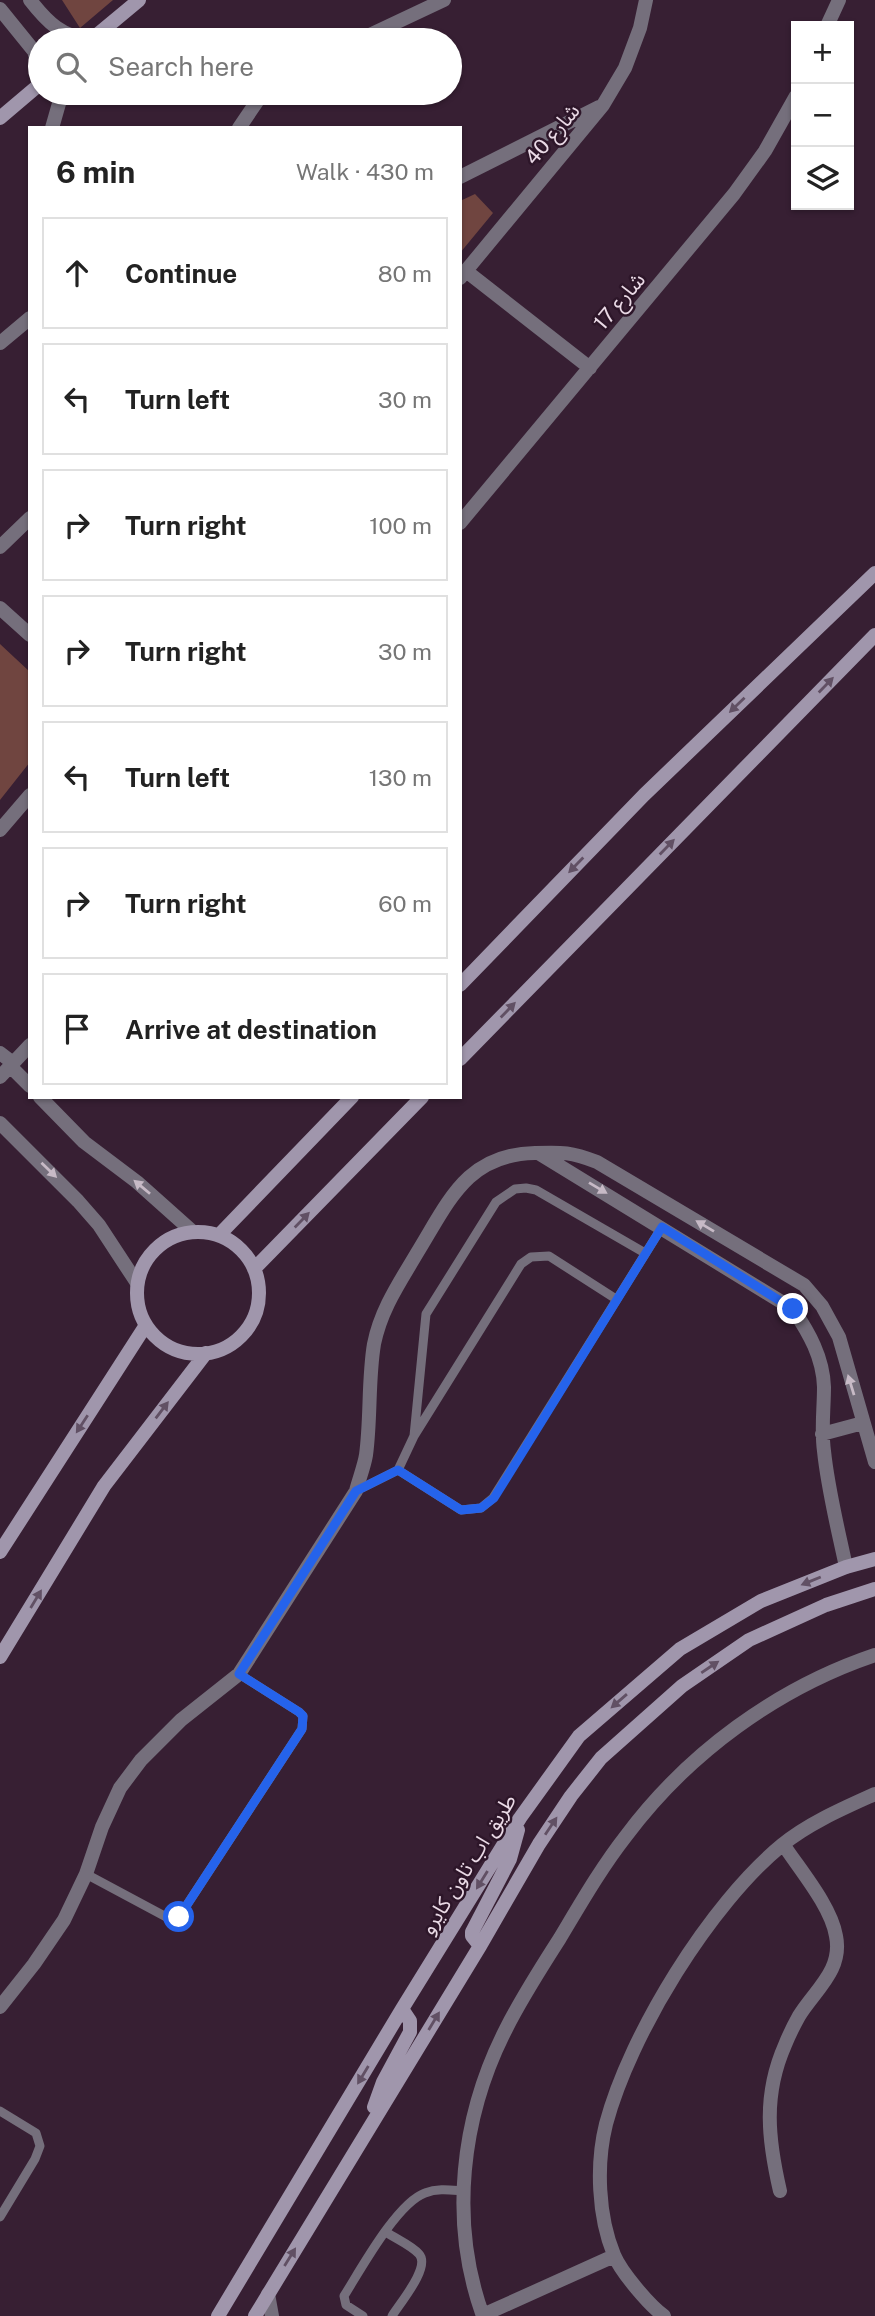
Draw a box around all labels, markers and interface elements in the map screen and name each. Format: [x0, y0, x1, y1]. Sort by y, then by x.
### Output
map controls [791, 21, 854, 210]
button: + [791, 21, 854, 84]
search box [28, 28, 462, 105]
icon: search [52, 48, 90, 86]
text: Search here [108, 51, 254, 82]
button: − [791, 84, 854, 147]
street label: شارع 40 [519, 98, 587, 172]
button: layers [791, 147, 854, 210]
text: 6 min [56, 154, 135, 190]
text: Walk · 430 m [296, 158, 434, 185]
icon: ahead [58, 254, 96, 292]
text: Continue [125, 258, 237, 289]
text: 80 m [378, 260, 432, 287]
street label: شارع 17 [588, 267, 652, 337]
icon: left [58, 380, 96, 418]
text: Turn left [125, 384, 230, 415]
text: 30 m [378, 386, 432, 413]
icon: right [58, 506, 96, 544]
text: Turn right [125, 510, 247, 541]
text: 100 m [369, 512, 432, 539]
icon: right [58, 632, 96, 670]
text: Turn right [125, 636, 247, 667]
text: 30 m [378, 638, 432, 665]
one-way arrow [818, 677, 834, 694]
one-way arrow [729, 697, 746, 714]
icon: left [58, 758, 96, 796]
text: Turn left [125, 762, 230, 793]
text: 130 m [369, 764, 432, 791]
one-way arrow [659, 839, 676, 856]
one-way arrow [568, 856, 584, 873]
icon: right [58, 884, 96, 922]
text: Turn right [125, 888, 247, 919]
text: 60 m [378, 890, 432, 917]
one-way arrow [500, 1002, 516, 1018]
icon: arrive [58, 1010, 96, 1048]
text: Arrive at destination [125, 1014, 377, 1045]
one-way arrow [40, 1162, 57, 1178]
one-way arrow [133, 1179, 151, 1195]
one-way arrow [588, 1181, 607, 1194]
one-way arrow [293, 1212, 310, 1229]
one-way arrow [695, 1221, 715, 1233]
route end [777, 1293, 808, 1324]
one-way arrow [846, 1374, 856, 1395]
one-way arrow [154, 1401, 169, 1419]
one-way arrow [76, 1414, 89, 1433]
one-way arrow [800, 1576, 821, 1587]
one-way arrow [29, 1589, 42, 1608]
one-way arrow [700, 1660, 720, 1673]
one-way arrow [610, 1693, 628, 1709]
street label: طريق اب تاون كايرو [415, 1789, 522, 1940]
one-way arrow [544, 1817, 558, 1835]
one-way arrow [475, 1871, 488, 1890]
route start [163, 1901, 194, 1932]
one-way arrow [427, 2012, 440, 2031]
one-way arrow [357, 2065, 369, 2084]
one-way arrow [283, 2248, 296, 2267]

